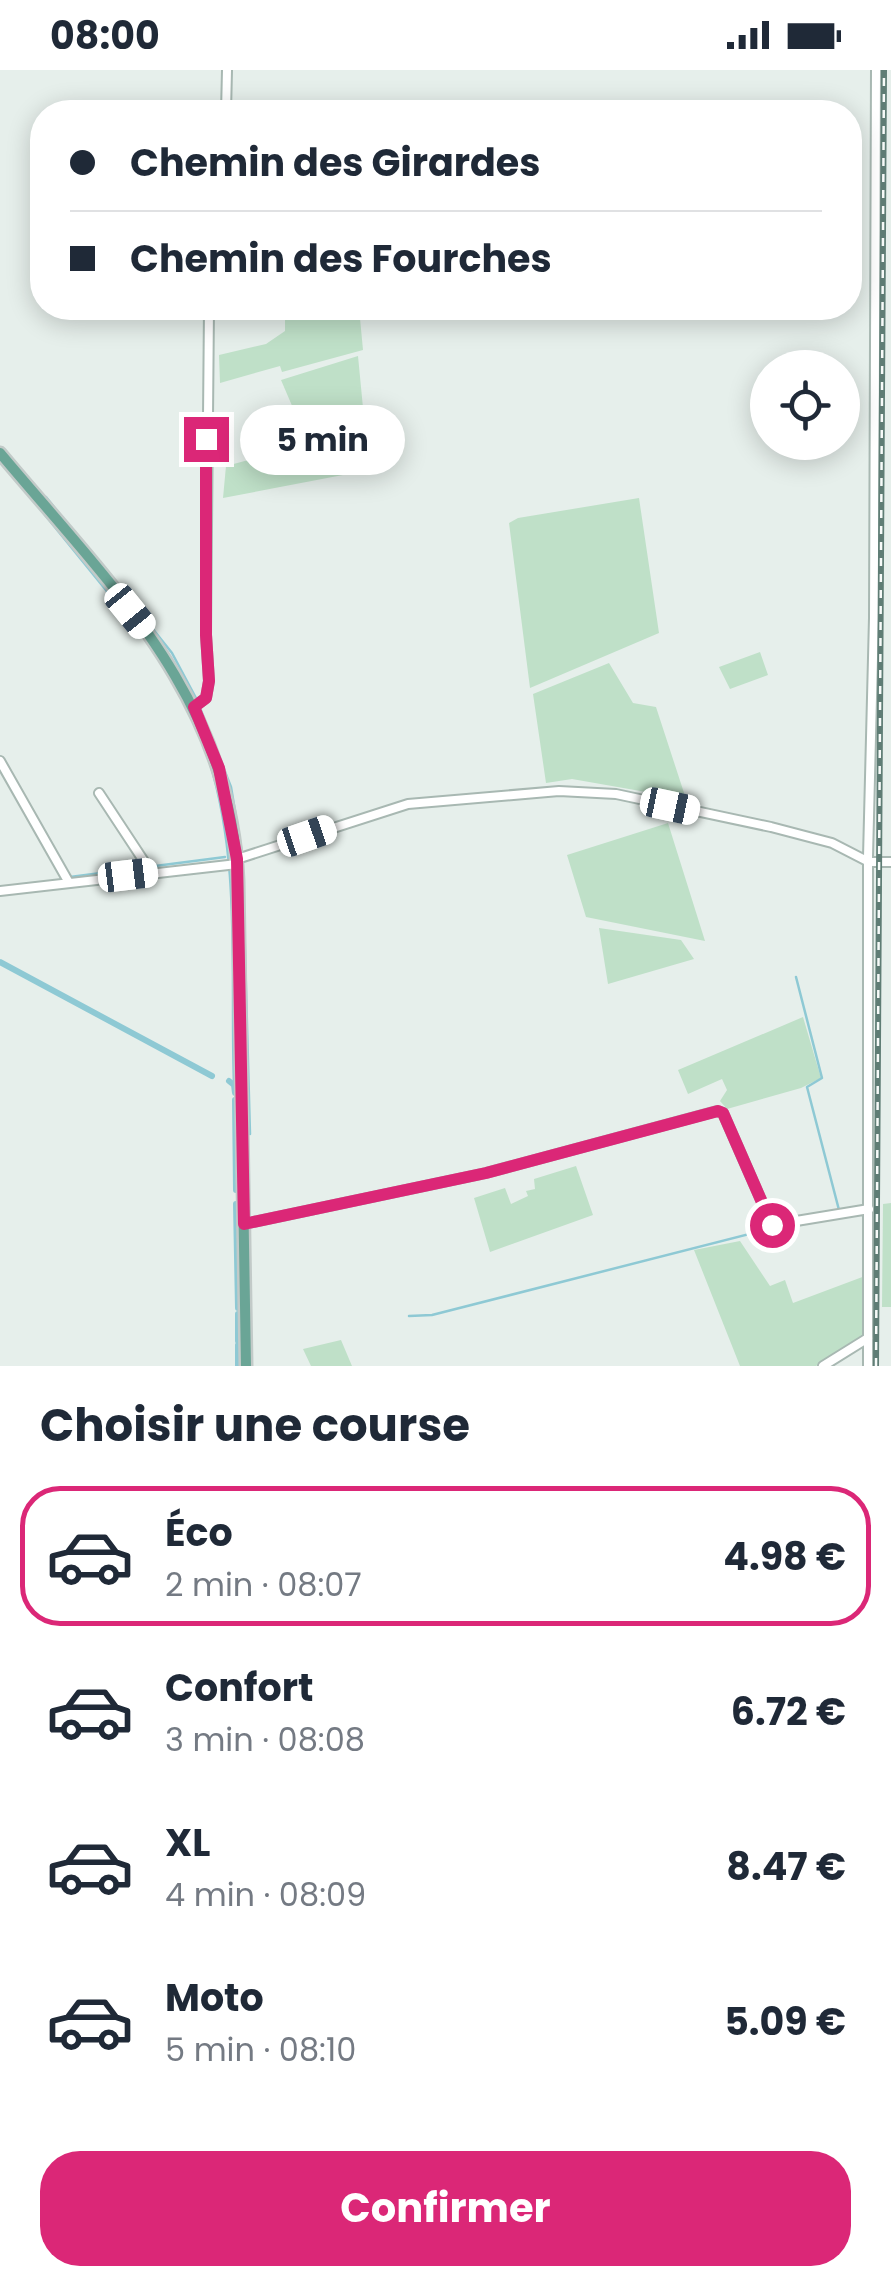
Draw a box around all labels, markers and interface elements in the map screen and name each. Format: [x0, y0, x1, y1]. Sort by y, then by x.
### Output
text: 08:00 [50, 9, 160, 62]
text: Chemin des Girardes [130, 136, 540, 189]
text: Chemin des Fourches [130, 232, 552, 285]
map controls [750, 350, 860, 460]
button: locate [750, 350, 860, 460]
callout: 5 min [241, 404, 406, 474]
route end [184, 417, 229, 462]
text: 5 min [276, 417, 369, 462]
car [99, 578, 161, 644]
car [638, 785, 702, 827]
car [274, 812, 340, 860]
car [96, 856, 160, 894]
route start [750, 1203, 795, 1248]
text: Choisir une course [40, 1394, 470, 1457]
text: Éco [165, 1506, 233, 1559]
icon: car [45, 1511, 135, 1601]
text: 4.98 € [723, 1530, 846, 1583]
text: 2 min · 08:07 [165, 1562, 362, 1607]
text: Confort [165, 1661, 313, 1714]
icon: car [45, 1666, 135, 1756]
text: 6.72 € [731, 1685, 846, 1738]
text: 3 min · 08:08 [165, 1717, 365, 1762]
text: XL [165, 1816, 210, 1869]
icon: car [45, 1821, 135, 1911]
text: 8.47 € [726, 1840, 846, 1893]
text: 4 min · 08:09 [165, 1872, 366, 1917]
text: Moto [165, 1971, 264, 2024]
icon: car [45, 1976, 135, 2066]
text: 5.09 € [724, 1995, 846, 2048]
text: 5 min · 08:10 [165, 2027, 356, 2072]
button: Confirmer [40, 2151, 851, 2266]

